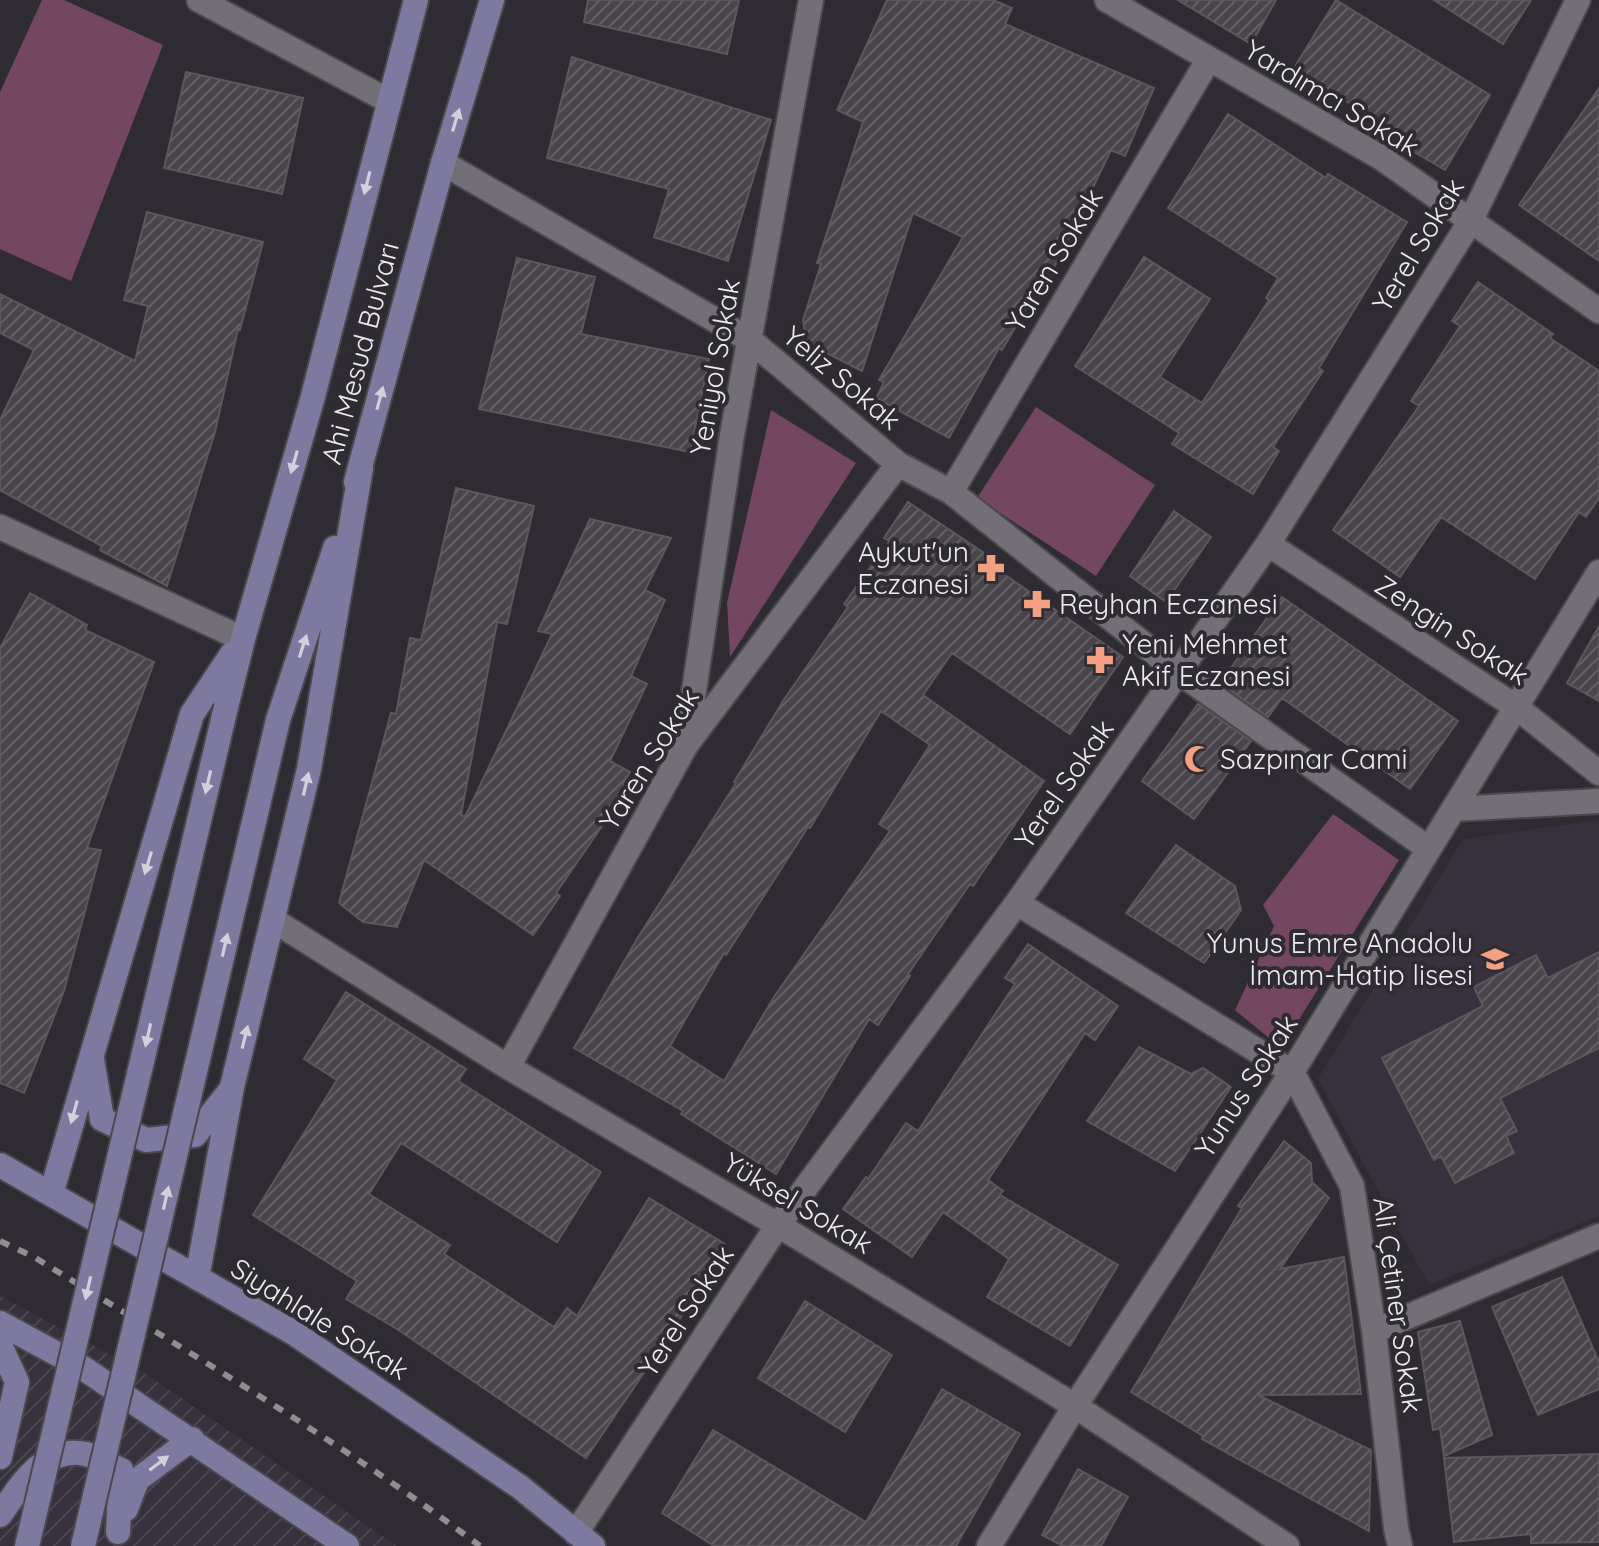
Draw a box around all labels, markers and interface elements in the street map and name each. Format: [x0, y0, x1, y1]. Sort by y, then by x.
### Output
street label: Yardımcı Sokak [1238, 32, 1426, 164]
one-way arrow [450, 108, 463, 132]
one-way arrow [361, 171, 373, 196]
street label: Yerel Sokak [1364, 172, 1471, 318]
street label: Yaren Sokak [997, 182, 1110, 338]
street label: Ahi Mesud Bulvarı [313, 238, 406, 468]
street label: Yeniyol Sokak [682, 276, 747, 458]
street label: Yeliz Sokak [776, 318, 908, 437]
one-way arrow [374, 386, 387, 410]
one-way arrow [287, 451, 300, 475]
place label: Aykut'un Eczanesi [857, 534, 969, 601]
pharmacy icon: Aykut'un Eczanesi [976, 553, 1006, 583]
street label: Zengin Sokak [1369, 567, 1536, 692]
place label: Reyhan Eczanesi [1059, 586, 1278, 621]
pharmacy icon: Reyhan Eczanesi [1022, 589, 1052, 619]
place label: Yeni Mehmet Akif Eczanesi [1122, 626, 1291, 693]
one-way arrow [297, 634, 309, 658]
pharmacy icon: Yeni Mehmet Akif Eczanesi [1085, 645, 1115, 675]
street label: Yaren Sokak [591, 681, 706, 836]
street label: Yerel Sokak [1006, 712, 1121, 855]
place label: Sazpınar Cami [1220, 741, 1407, 776]
mosque icon: Sazpınar Cami [1183, 744, 1213, 774]
one-way arrow [201, 770, 214, 795]
one-way arrow [300, 771, 312, 796]
one-way arrow [141, 851, 154, 875]
place label: Yunus Emre Anadolu İmam-Hatip lisesi [1207, 925, 1473, 992]
one-way arrow [220, 932, 232, 957]
school or university icon: Yunus Emre Anadolu İmam-Hatip lisesi [1480, 944, 1510, 974]
street label: Yunus Sokak [1186, 1008, 1305, 1164]
one-way arrow [141, 1023, 154, 1048]
one-way arrow [239, 1024, 251, 1049]
one-way arrow [67, 1101, 80, 1125]
street label: Yüksel Sokak [717, 1144, 879, 1261]
one-way arrow [160, 1185, 172, 1210]
street label: Ali Çetiner Sokak [1366, 1195, 1431, 1415]
street label: Yerel Sokak [630, 1238, 741, 1383]
street label: Siyahlale Sokak [225, 1250, 416, 1387]
one-way arrow [81, 1276, 94, 1301]
one-way arrow [149, 1456, 169, 1472]

